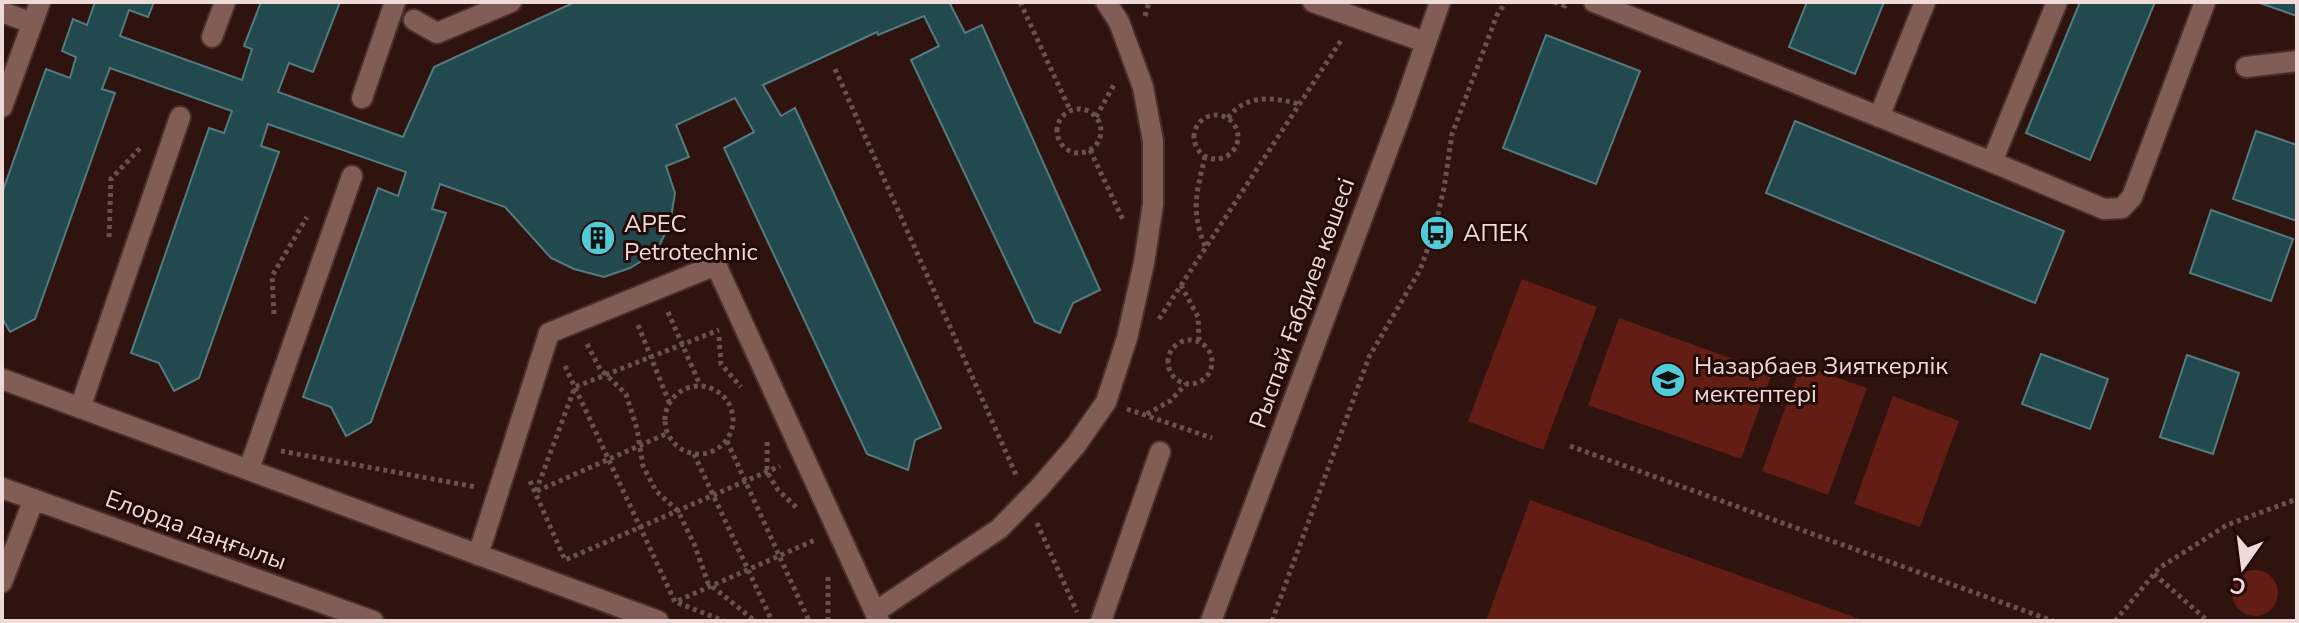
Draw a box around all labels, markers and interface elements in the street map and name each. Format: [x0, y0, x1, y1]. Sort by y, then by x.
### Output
street label: Рыспай Ғабдиев көшесі [1242, 173, 1362, 433]
place label: APEC Petrotechnic [624, 208, 758, 268]
bus stop icon: АПЕК [1418, 214, 1456, 252]
place label: АПЕК [1463, 217, 1529, 249]
building icon: APEC Petrotechnic [579, 219, 617, 257]
place label: Назарбаев Зияткерлік мектептері [1694, 350, 1948, 410]
school or university icon: Назарбаев Зияткерлік мектептері [1649, 361, 1687, 399]
street label: Елорда даңғылы [101, 482, 291, 578]
north arrow [2203, 527, 2283, 607]
text: С [2227, 569, 2249, 602]

